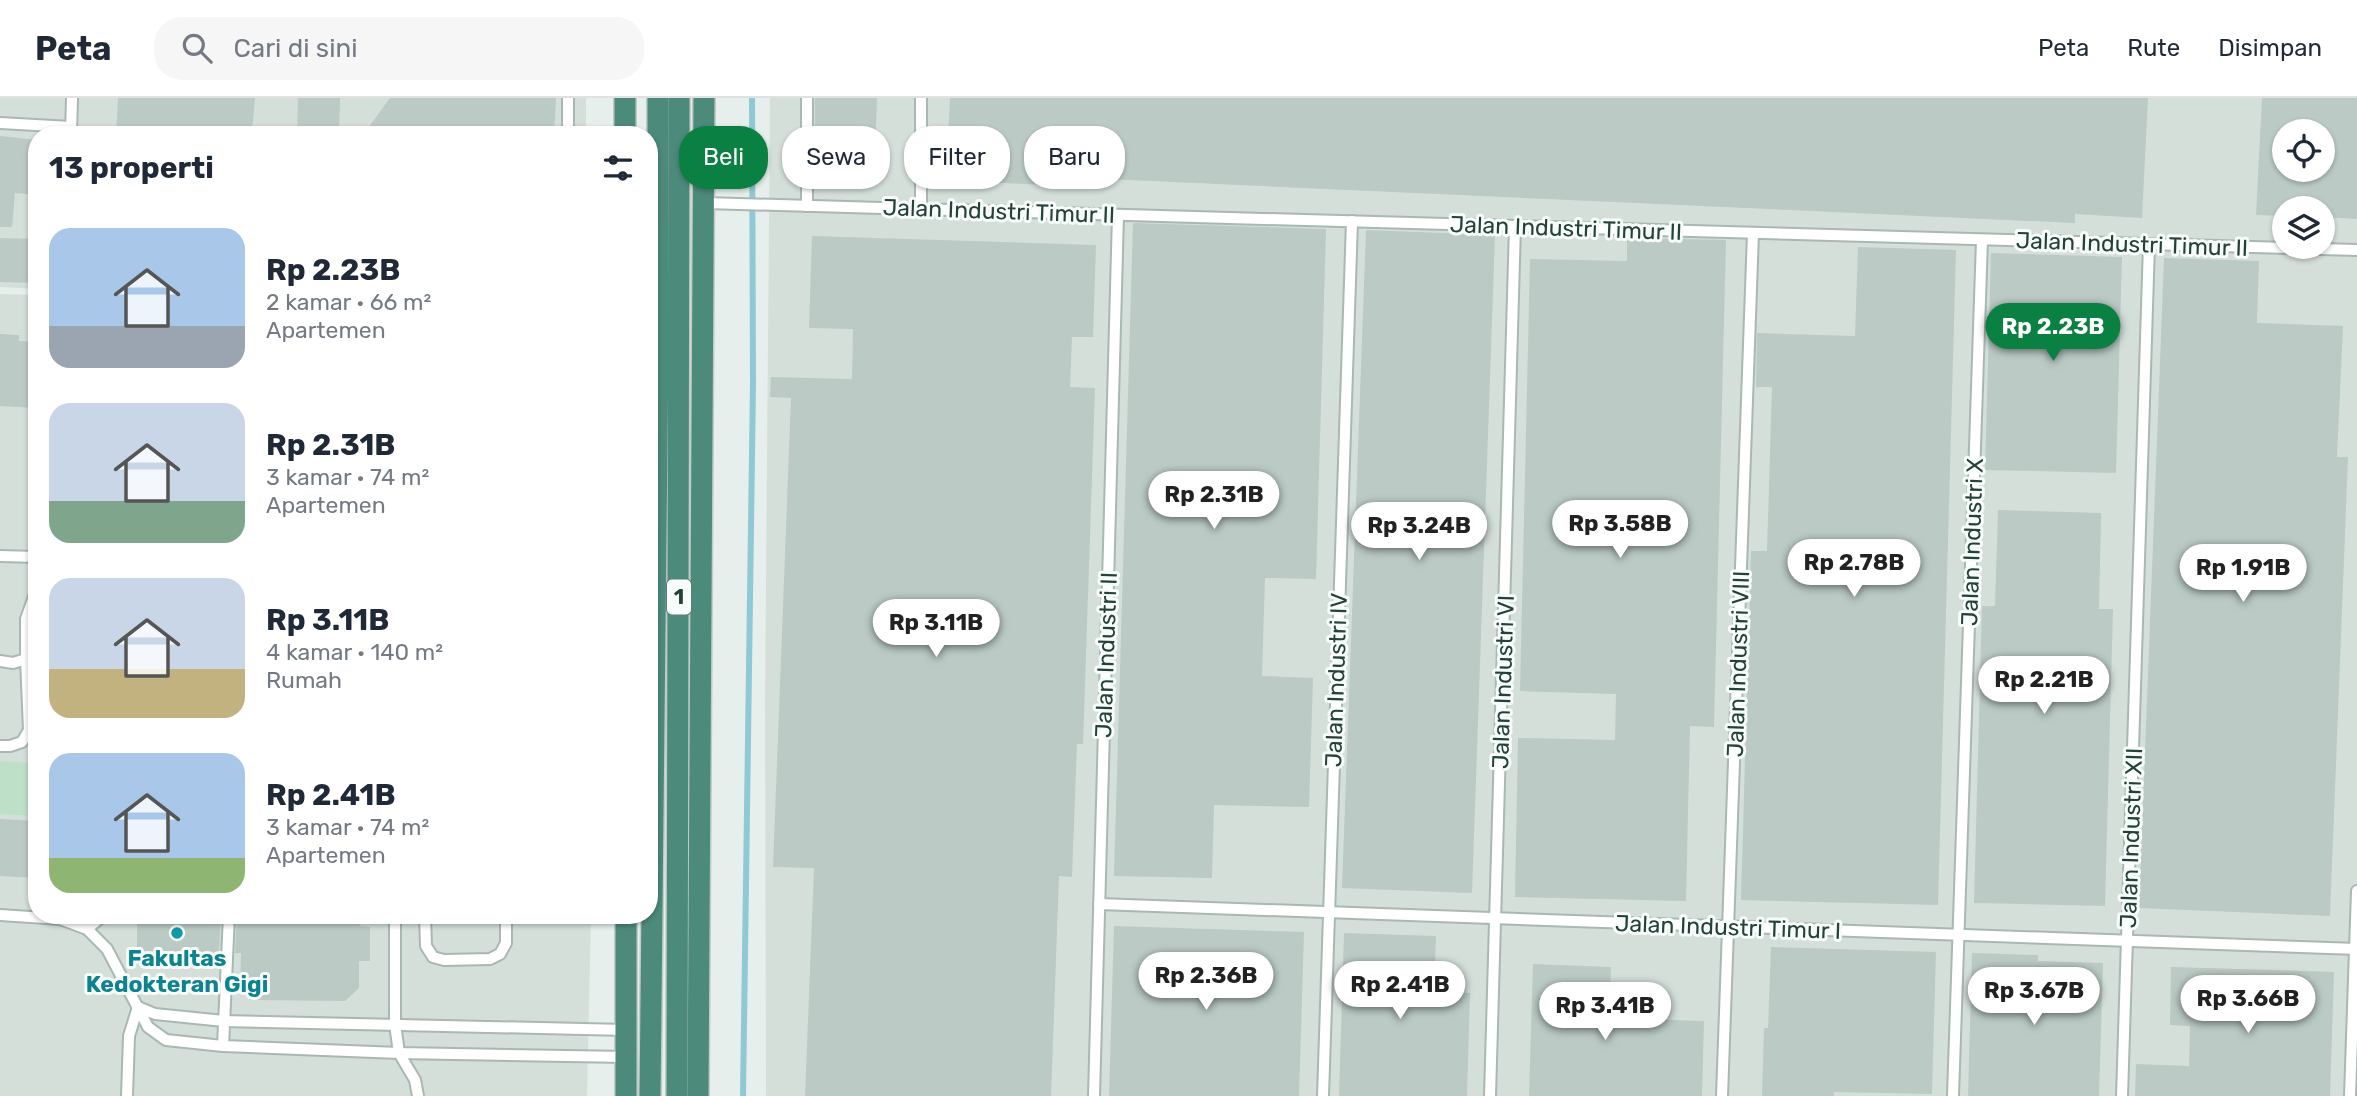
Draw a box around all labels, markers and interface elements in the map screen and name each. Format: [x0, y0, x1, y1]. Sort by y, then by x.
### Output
search box [154, 17, 644, 80]
text: Peta [35, 29, 112, 68]
icon: search [178, 29, 216, 67]
text: Cari di sini [234, 33, 357, 64]
text: Peta [2038, 34, 2089, 62]
text: Rute [2127, 34, 2180, 62]
text: Disimpan [2218, 34, 2322, 62]
map controls [2272, 119, 2335, 259]
button: locate [2272, 119, 2335, 182]
chip: Beli [679, 126, 768, 189]
chip: Sewa [782, 126, 890, 189]
chip: Filter [904, 126, 1010, 189]
chip: Baru [1024, 126, 1125, 189]
icon: filters [599, 149, 637, 187]
text: 13 properti [49, 150, 214, 186]
street label: Jalan Industri Timur II [882, 193, 1116, 229]
button: layers [2272, 196, 2335, 259]
street label: Jalan Industri Timur II [1449, 210, 1683, 246]
street label: Jalan Industri Timur II [2015, 226, 2249, 262]
text: Rp 2.23B [266, 252, 400, 288]
icon: home [105, 256, 189, 340]
text: 2 kamar · 66 m² [266, 288, 431, 316]
pin: Rp 2.23B [1981, 303, 2125, 363]
text: Rp 2.23B [2001, 312, 2105, 340]
text: Apartemen [266, 316, 386, 344]
text: Rp 2.31B [266, 427, 395, 463]
icon: home [105, 431, 189, 515]
street label: Jalan Industri X [1955, 457, 1989, 626]
text: 3 kamar · 74 m² [266, 463, 429, 491]
pin: Rp 2.31B [1142, 472, 1286, 531]
text: Rp 2.31B [1164, 480, 1264, 508]
text: Apartemen [266, 491, 386, 519]
pin: Rp 3.58B [1548, 500, 1692, 560]
pin: Rp 3.24B [1347, 503, 1491, 562]
text: Rp 3.58B [1568, 509, 1672, 537]
text: Rp 3.24B [1367, 511, 1471, 539]
pin: Rp 2.78B [1782, 540, 1926, 599]
pin: Rp 1.91B [2171, 545, 2315, 604]
text: Rp 2.78B [1803, 548, 1905, 576]
text: Rp 1.91B [2196, 553, 2290, 581]
street label: Jalan Industri VIII [1721, 570, 1755, 758]
street label: Jalan Industri II [1089, 572, 1123, 738]
road number: 1 [667, 580, 691, 614]
street label: Jalan Industri IV [1319, 592, 1353, 768]
street label: Jalan Industri VI [1486, 594, 1520, 770]
pin: Rp 3.11B [864, 600, 1008, 659]
text: Rp 3.11B [266, 602, 389, 638]
icon: home [105, 606, 189, 690]
text: Rp 3.11B [889, 608, 983, 636]
text: 4 kamar · 140 m² [266, 638, 443, 666]
pin: Rp 2.21B [1972, 656, 2116, 716]
text: Rp 2.21B [1994, 665, 2094, 693]
text: Rumah [266, 666, 342, 694]
street label: Jalan Industri XII [2114, 747, 2148, 929]
text: Rp 2.41B [266, 777, 396, 813]
icon: home [105, 781, 189, 865]
text: 3 kamar · 74 m² [266, 813, 429, 841]
text: Apartemen [266, 841, 386, 869]
street label: Jalan Industri Timur I [1615, 909, 1841, 945]
marker: Fakultas Kedokteran Gigi [169, 925, 185, 941]
place label: Fakultas Kedokteran Gigi [86, 944, 268, 998]
pin: Rp 2.36B [1134, 953, 1278, 1012]
text: Rp 2.36B [1154, 961, 1258, 989]
pin: Rp 2.41B [1328, 962, 1472, 1021]
pin: Rp 3.67B [1962, 968, 2106, 1027]
text: Rp 2.41B [1350, 970, 1450, 998]
text: Rp 3.67B [1984, 976, 2084, 1004]
pin: Rp 3.66B [2176, 976, 2320, 1035]
pin: Rp 3.41B [1533, 982, 1677, 1042]
text: Rp 3.66B [2196, 984, 2300, 1012]
text: Rp 3.41B [1555, 991, 1655, 1019]

